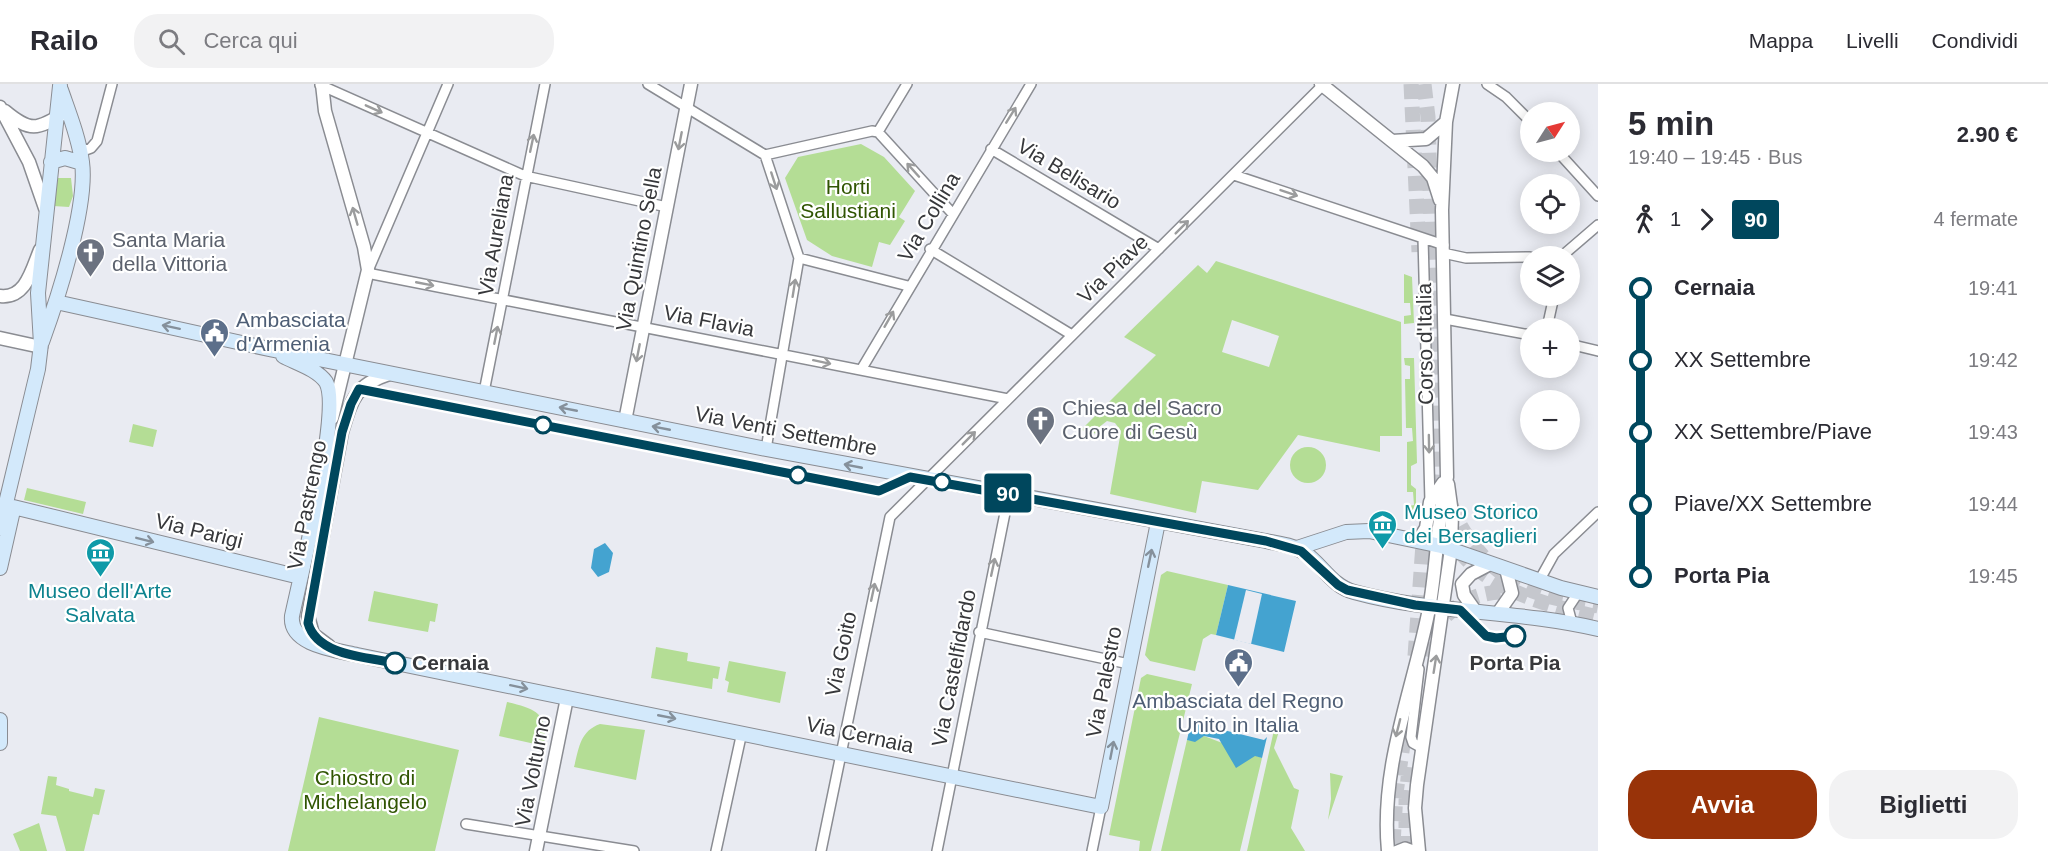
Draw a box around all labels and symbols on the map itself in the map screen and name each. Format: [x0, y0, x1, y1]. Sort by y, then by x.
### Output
north arrow [1520, 102, 1580, 162]
one-way arrow [365, 104, 383, 115]
one-way arrow [1005, 107, 1018, 124]
one-way arrow [674, 131, 685, 151]
one-way arrow [526, 134, 538, 153]
street label: Via Belisario [1013, 134, 1125, 213]
one-way arrow [906, 163, 920, 178]
street label: Via Quintino Sella [611, 165, 666, 333]
street label: Via Collina [893, 168, 964, 266]
one-way arrow [769, 171, 780, 190]
street label: Via Aureliana [473, 172, 518, 298]
park label: Horti Sallustiani [800, 175, 896, 222]
one-way arrow [1279, 189, 1298, 200]
one-way arrow [349, 207, 361, 226]
one-way arrow [1174, 219, 1189, 234]
place label: Santa Maria della Vittoria [112, 228, 228, 275]
street label: Via Piave [1073, 230, 1152, 308]
church icon: Santa Maria della Vittoria [75, 236, 107, 278]
one-way arrow [415, 279, 434, 290]
one-way arrow [789, 279, 800, 299]
street label: Corso d'Italia [1412, 283, 1437, 405]
street label: Via Flavia [662, 300, 757, 341]
place label: Ambasciata d'Armenia [236, 308, 346, 355]
one-way arrow [884, 311, 896, 328]
public building icon: Ambasciata d'Armenia [199, 316, 231, 358]
one-way arrow [161, 321, 181, 332]
one-way arrow [491, 326, 502, 345]
one-way arrow [632, 343, 643, 363]
one-way arrow [813, 356, 832, 368]
place label: Chiesa del Sacro Cuore di Gesù [1062, 396, 1222, 443]
street label: Via Venti Settembre [693, 402, 879, 459]
one-way arrow [559, 403, 578, 414]
church icon: Chiesa del Sacro Cuore di Gesù [1025, 404, 1057, 446]
unlabelled marker [534, 416, 552, 434]
one-way arrow [652, 422, 672, 433]
one-way arrow [961, 430, 976, 445]
one-way arrow [1423, 433, 1435, 453]
street label: Via Pastrengo [283, 438, 330, 572]
one-way arrow [843, 460, 863, 471]
unlabelled marker [789, 466, 807, 484]
unlabelled marker [933, 473, 951, 491]
line badge: 90 [981, 474, 1035, 512]
place label: Museo Storico dei Bersaglieri [1404, 500, 1538, 547]
museum icon: Museo Storico dei Bersaglieri [1367, 508, 1399, 550]
street label: Via Parigi [153, 509, 245, 552]
one-way arrow [135, 534, 154, 546]
museum icon: Museo dell'Arte Salvata [84, 536, 116, 578]
one-way arrow [1145, 549, 1157, 568]
one-way arrow [988, 558, 999, 577]
place label: Museo dell'Arte Salvata [28, 579, 172, 626]
one-way arrow [868, 583, 879, 603]
street label: Via Castelfidardo [927, 587, 980, 748]
street label: Via Goito [820, 609, 861, 698]
street label: Via Palestro [1081, 624, 1126, 739]
marker: Porta Pia [1504, 625, 1526, 647]
public building icon: Ambasciata del Regno Unito in Italia [1222, 646, 1254, 688]
place label: Cernaia [412, 651, 489, 674]
place label: Porta Pia [1469, 651, 1561, 674]
marker: Cernaia [384, 652, 406, 674]
one-way arrow [1430, 655, 1441, 674]
one-way arrow [509, 682, 528, 693]
place label: Ambasciata del Regno Unito in Italia [1132, 689, 1344, 736]
one-way arrow [657, 712, 676, 723]
street label: Via Cernaia [804, 712, 916, 757]
street label: Via Volturno [510, 713, 555, 828]
one-way arrow [1392, 718, 1404, 737]
one-way arrow [1107, 740, 1118, 760]
park label: Chiostro di Michelangelo [303, 766, 427, 813]

